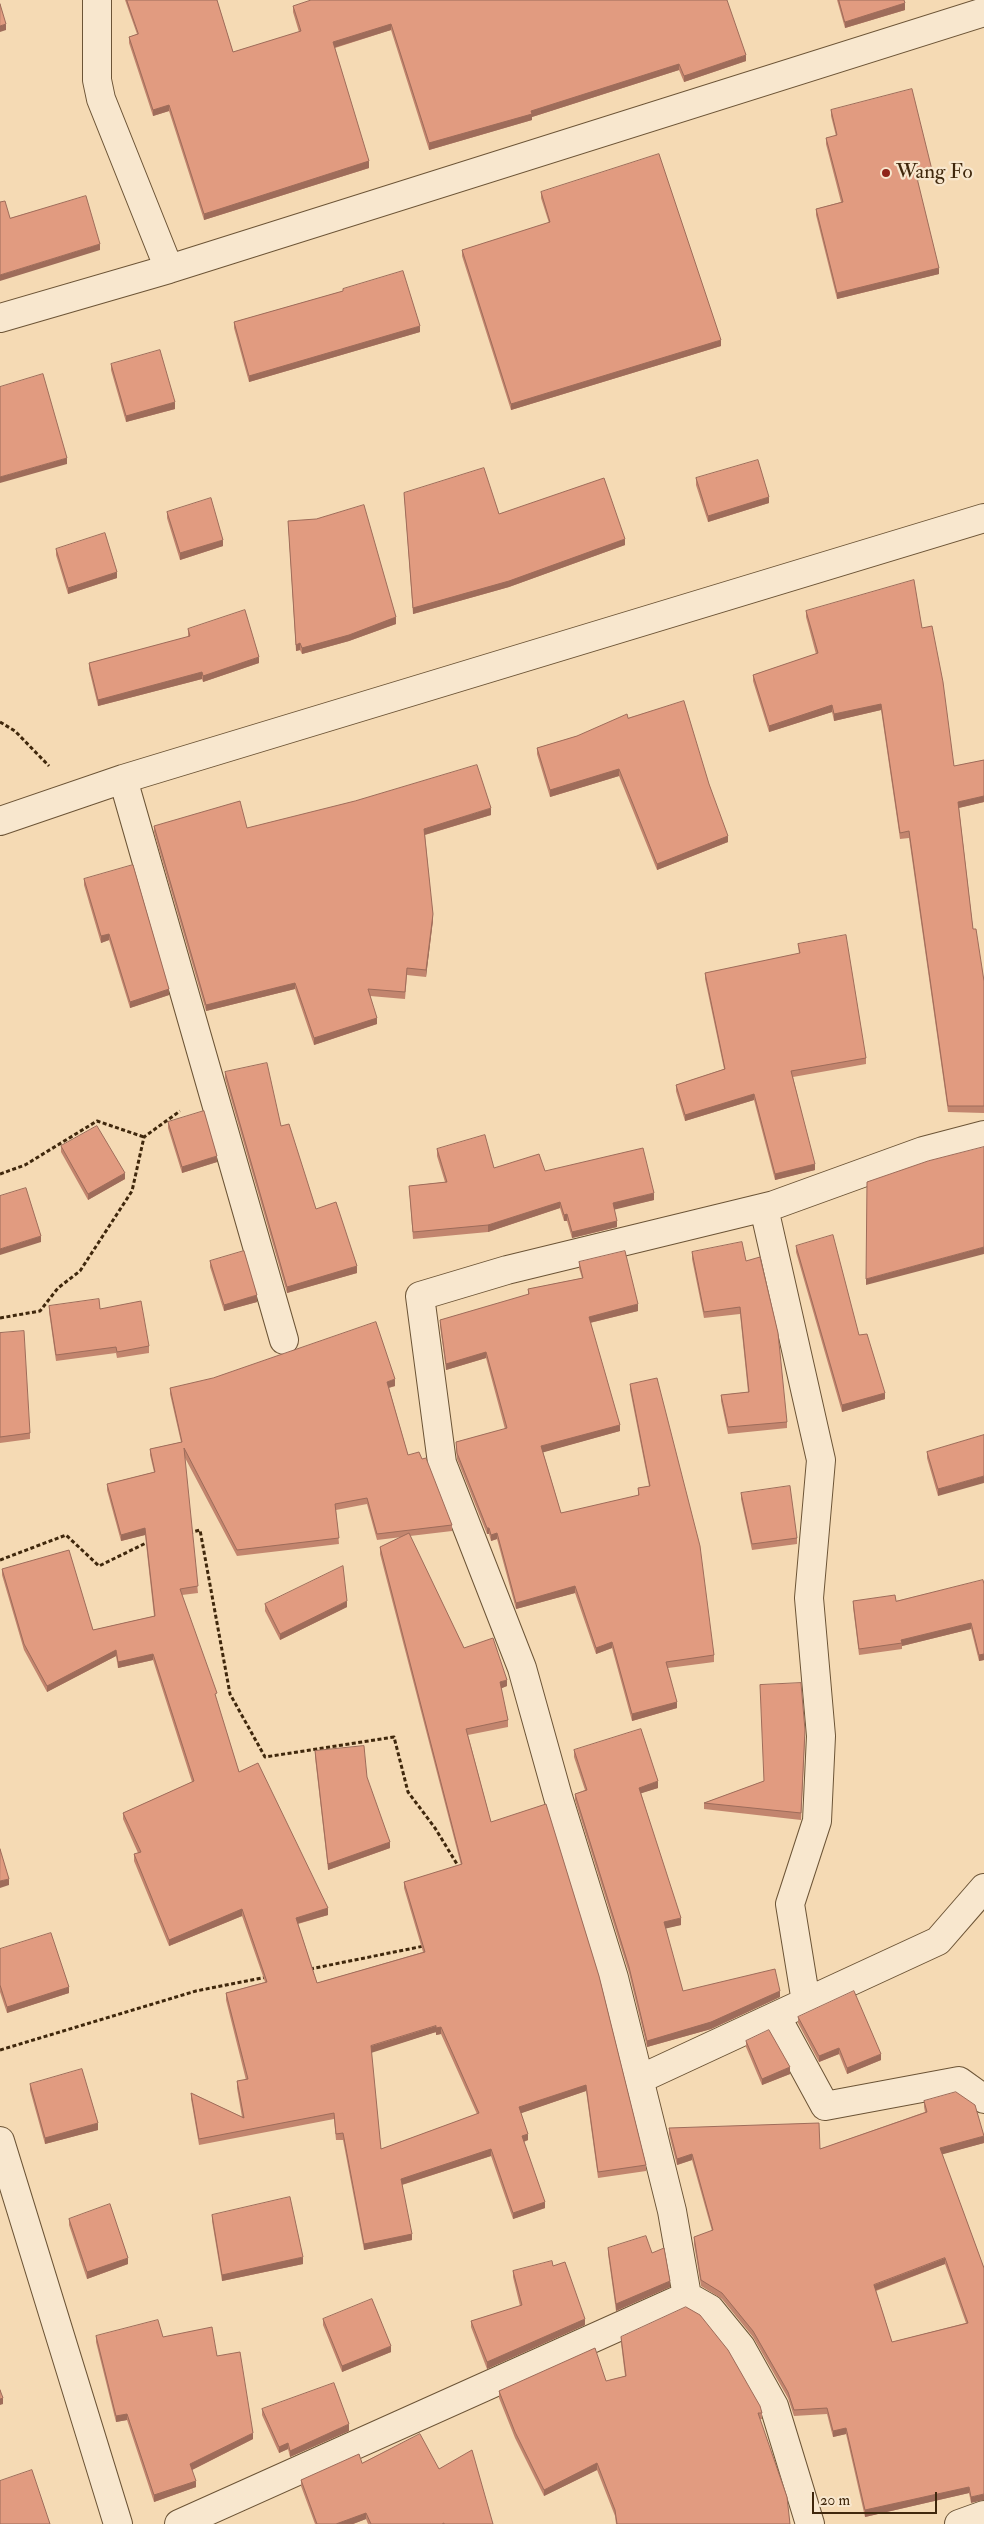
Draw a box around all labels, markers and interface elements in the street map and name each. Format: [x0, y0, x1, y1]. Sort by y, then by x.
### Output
place label: Wang Fo [896, 160, 973, 186]
marker: Wang Fo [880, 167, 892, 179]
scale bar [814, 2482, 939, 2514]
text: 20 m [820, 2491, 850, 2510]

